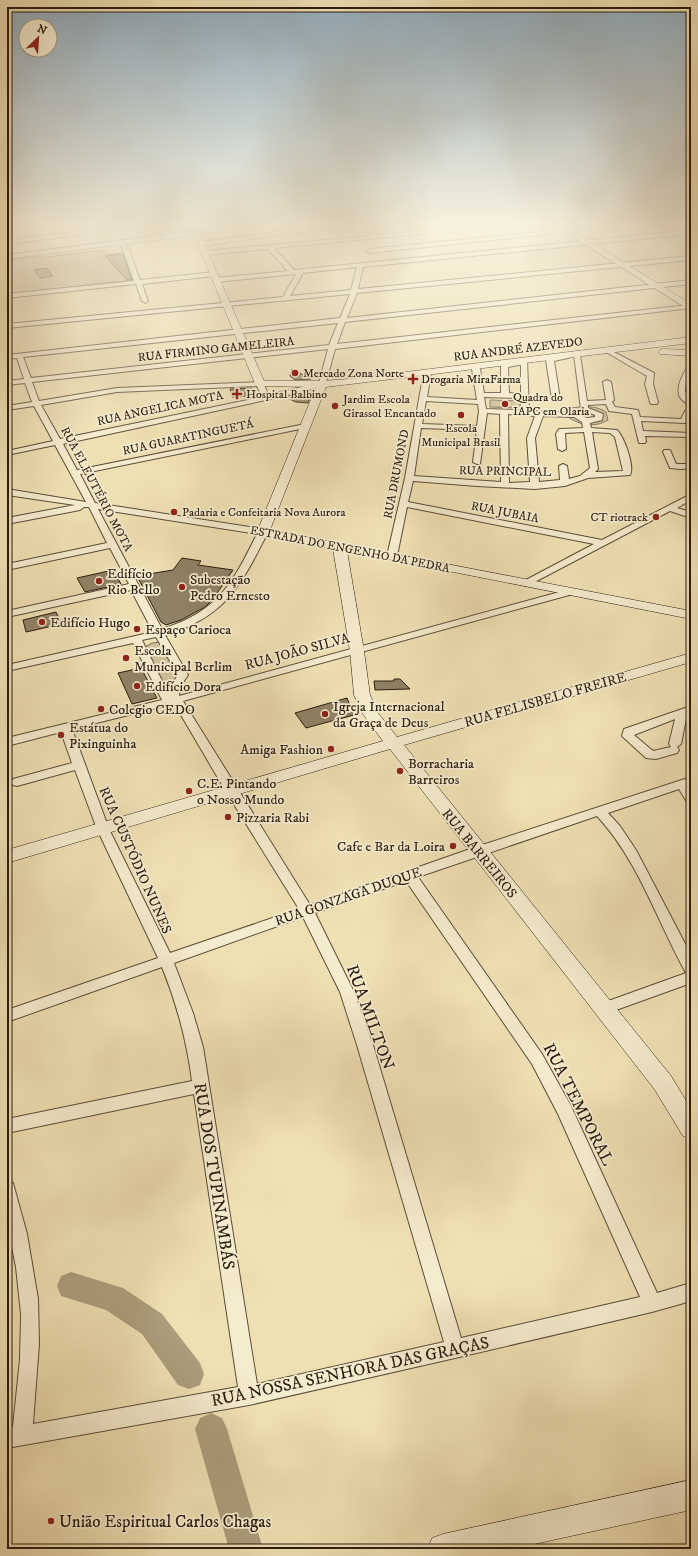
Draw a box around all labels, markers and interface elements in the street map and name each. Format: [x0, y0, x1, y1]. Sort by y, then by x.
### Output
north arrow [18, 18, 58, 58]
text: N [35, 22, 49, 38]
street label: RUA FIRMINO GAMELEIRA [137, 334, 295, 365]
street label: RUA ANDRÉ AZEVEDO [453, 334, 583, 365]
place label: Mercado Zona Norte [303, 366, 404, 381]
marker: Mercado Zona Norte [290, 368, 300, 378]
place label: Drogaria MiraFarma [421, 372, 522, 387]
marker: Drogaria MiraFarma [408, 374, 418, 384]
place label: Hospital Balbino [246, 387, 327, 402]
street label: RUA ANGELICA MOTA [96, 388, 225, 429]
marker: Hospital Balbino [231, 388, 243, 400]
place label: Quadra do IAPC em Olaria [513, 390, 590, 419]
place label: Jardim Escola Girassol Encantado [342, 392, 436, 421]
marker: Quadra do IAPC em Olaria [500, 399, 510, 409]
marker: Jardim Escola Girassol Encantado [330, 401, 340, 411]
marker: Escola Municipal Brasil [456, 410, 466, 420]
street label: RUA GUARATINGUETÁ [121, 416, 255, 459]
place label: Escola Municipal Brasil [421, 421, 501, 450]
street label: RUA ELEUTÉRIO MOTA [57, 424, 136, 554]
street label: RUA DRUMOND [380, 428, 413, 520]
street label: RUA PRINCIPAL [459, 463, 552, 480]
street label: RUA JUBAIA [470, 499, 541, 526]
place label: Padaria e Confeitaria Nova Aurora [182, 505, 347, 520]
marker: Padaria e Confeitaria Nova Aurora [169, 507, 179, 517]
place label: CT riotrack [590, 510, 648, 525]
marker: CT riotrack [651, 512, 661, 522]
street label: ESTRADA DO ENGENHO DA PEDRA [249, 523, 452, 576]
place label: Edifício Rio Bello [107, 565, 160, 599]
place label: Subestação Pedro Ernesto [190, 571, 270, 605]
marker: Edifício Rio Bello [94, 576, 104, 586]
marker: Subestação Pedro Ernesto [177, 582, 187, 592]
place label: Edifício Hugo [50, 614, 130, 632]
marker: Edifício Hugo [37, 617, 47, 627]
place label: Espaço Carioca [145, 621, 231, 639]
marker: Espaço Carioca [132, 624, 142, 634]
street label: RUA JOÃO SILVA [243, 629, 353, 675]
place label: Escola Municipal Berlim [134, 642, 233, 676]
marker: Escola Municipal Berlim [121, 653, 131, 663]
street label: RUA FELISBELO FREIRE [462, 668, 628, 732]
place label: Edifício Dora [145, 678, 221, 696]
marker: Edifício Dora [132, 681, 142, 691]
place label: Igreja Internacional da Graça de Deus [333, 698, 445, 732]
place label: Colegio CEDO [109, 701, 195, 719]
marker: Colegio CEDO [96, 704, 106, 714]
marker: Igreja Internacional da Graça de Deus [320, 709, 330, 719]
place label: Estátua do Pixinguinha [69, 719, 136, 753]
marker: Estátua do Pixinguinha [56, 730, 66, 740]
place label: Amiga Fashion [240, 741, 324, 759]
marker: Amiga Fashion [326, 744, 336, 754]
place label: Borracharia Barreiros [408, 755, 474, 789]
marker: Borracharia Barreiros [395, 766, 405, 776]
place label: C.E. Pintando o Nosso Mundo [197, 775, 285, 809]
street label: RUA CUSTÓDIO NUNES [94, 784, 176, 937]
marker: C.E. Pintando o Nosso Mundo [184, 786, 194, 796]
street label: RUA BARREIROS [438, 805, 521, 902]
place label: Pizzaria Rabi [236, 809, 309, 827]
marker: Pizzaria Rabi [223, 812, 233, 822]
place label: Cafe e Bar da Loira [337, 838, 445, 856]
marker: Cafe e Bar da Loira [448, 841, 458, 851]
street label: RUA GONZAGA DUQUE [273, 863, 424, 931]
street label: RUA MILTON [341, 962, 399, 1073]
street label: RUA TEMPORAL [538, 1039, 619, 1170]
street label: RUA DOS TUPINAMBÁS [188, 1081, 241, 1271]
street label: RUA NOSSA SENHORA DAS GRAÇAS [209, 1332, 491, 1412]
place label: União Espiritual Carlos Chagas [59, 1511, 271, 1533]
marker: União Espiritual Carlos Chagas [46, 1516, 56, 1526]

